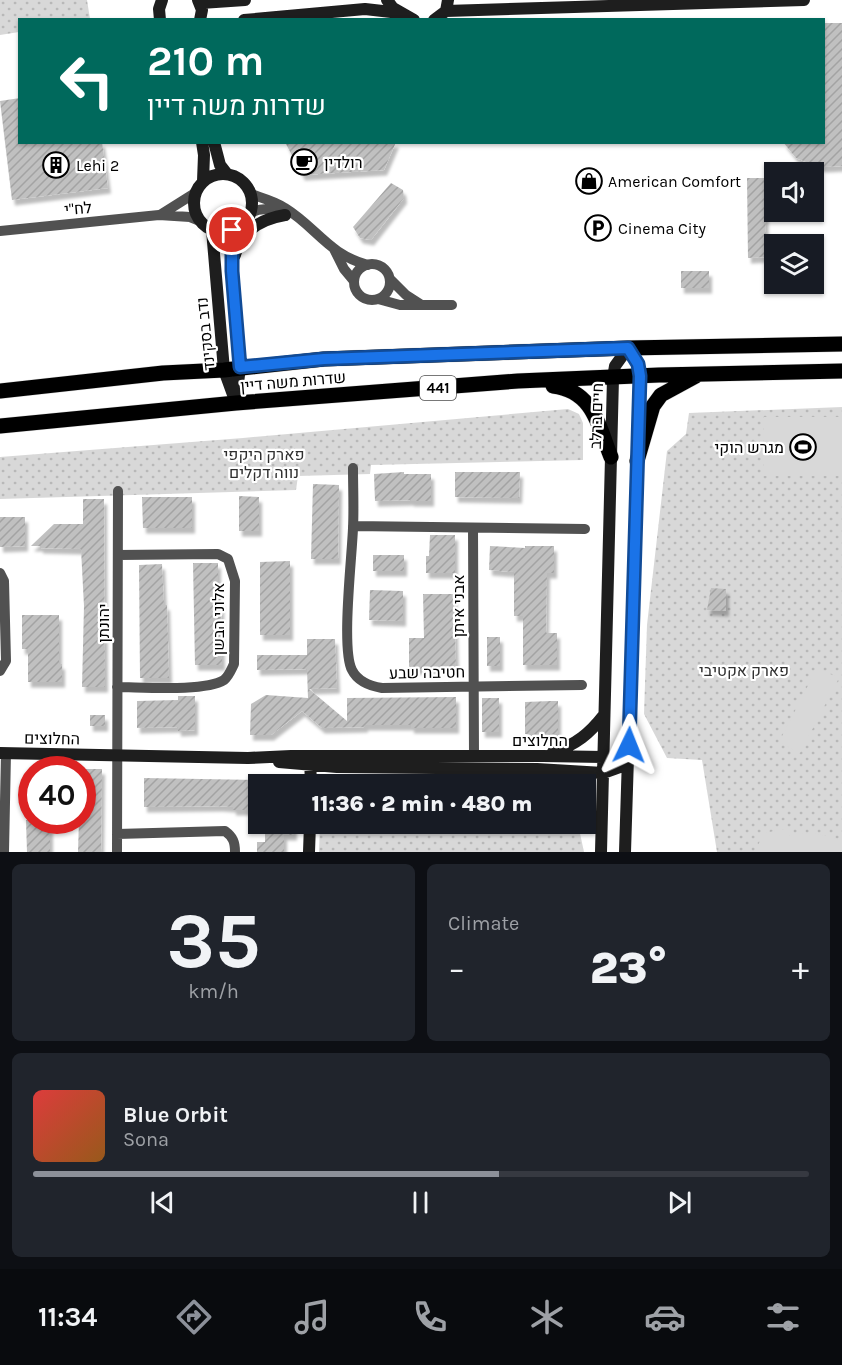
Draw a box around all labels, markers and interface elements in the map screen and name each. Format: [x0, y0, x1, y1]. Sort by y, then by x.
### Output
text: 210 m [147, 36, 264, 86]
icon: left [48, 42, 126, 120]
text: שדרות משה דיין [147, 90, 326, 122]
cafe icon: רולדין [289, 147, 319, 177]
building icon: Lehi 2 [41, 150, 71, 180]
place label: רולדין [324, 153, 363, 172]
place label: Lehi 2 [76, 156, 119, 175]
map controls [764, 162, 824, 294]
button: sound [764, 162, 824, 222]
shop icon: American Comfort [574, 166, 604, 196]
place label: American Comfort [608, 172, 741, 191]
street label: לח"י [63, 198, 93, 219]
pin [206, 204, 257, 255]
icon: arrive [215, 213, 248, 246]
parking icon: Cinema City [583, 213, 613, 243]
place label: Cinema City [618, 219, 707, 238]
button: layers [764, 234, 824, 294]
street label: נדב בסקינד [192, 296, 219, 372]
street label: שדרות משה דיין [239, 367, 347, 396]
road number: 441 [420, 376, 456, 400]
street label: חיים ברלב [586, 383, 607, 449]
sports icon: מגרש הוקי [788, 432, 818, 462]
place label: מגרש הוקי [714, 438, 784, 457]
park label: פארק היקפי נווה דקלים [224, 445, 304, 482]
street label: אבני איתן [449, 575, 468, 637]
street label: אלוני הבשן [209, 583, 228, 655]
street label: יהונתן [94, 603, 113, 643]
park label: פארק אקטיבי [699, 661, 789, 680]
street label: חטיבה שבע [389, 662, 465, 683]
position arrow [597, 713, 661, 777]
street label: החלוצים [24, 729, 80, 748]
street label: החלוצים [512, 731, 568, 750]
speed limit sign: 40 [18, 756, 96, 834]
text: 11:36 · 2 min · 480 m [311, 791, 533, 817]
text: 35 [167, 895, 260, 987]
text: Climate [448, 912, 519, 935]
text: 23° [590, 942, 667, 994]
text: − [448, 949, 465, 987]
text: + [792, 949, 809, 987]
text: km/h [188, 980, 239, 1003]
text: Blue Orbit [123, 1102, 228, 1128]
text: Sona [123, 1128, 169, 1151]
icon: previous [146, 1186, 179, 1219]
icon: pause [404, 1186, 437, 1219]
icon: next [663, 1186, 696, 1219]
icon: directions [173, 1296, 215, 1338]
icon: music [291, 1296, 333, 1338]
icon: phone [409, 1296, 451, 1338]
icon: climate [526, 1296, 568, 1338]
icon: car [644, 1296, 686, 1338]
icon: filters [762, 1296, 804, 1338]
text: 11:34 [38, 1301, 97, 1333]

